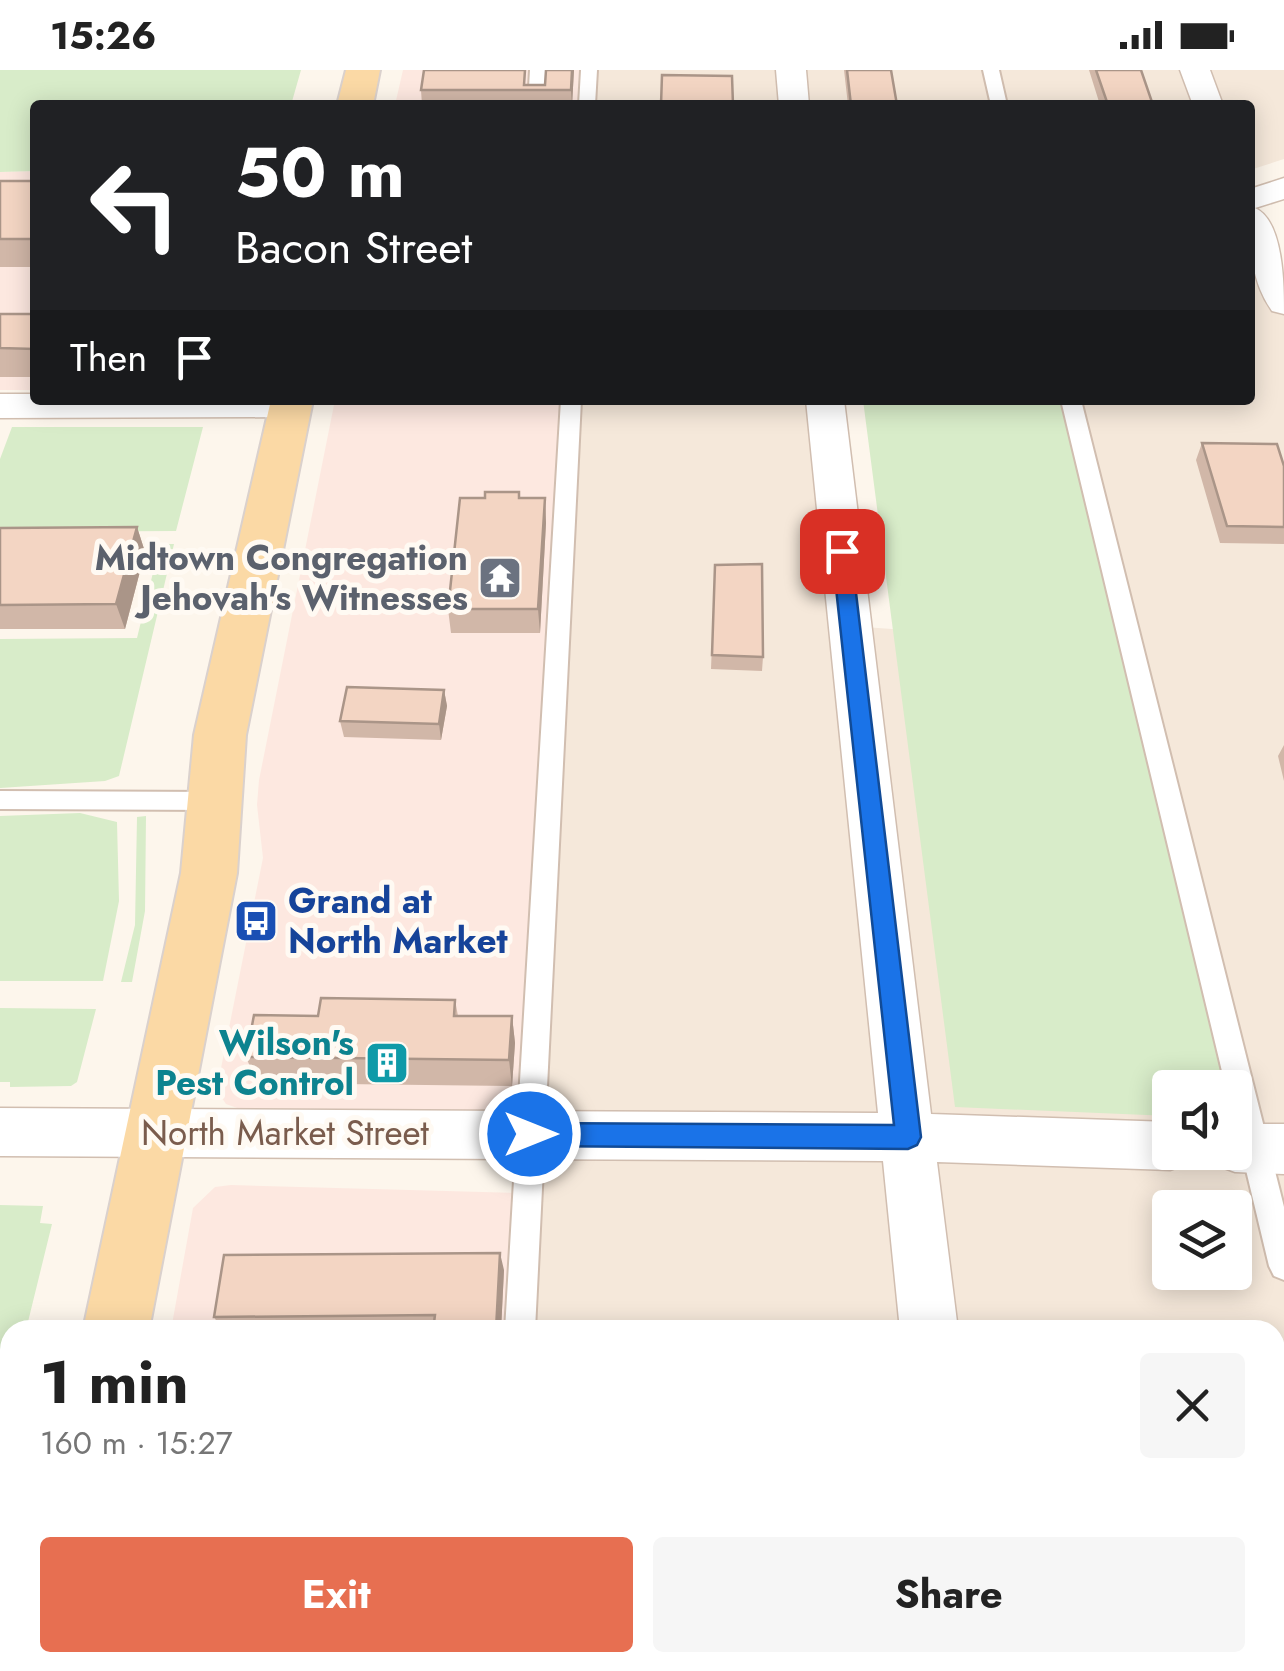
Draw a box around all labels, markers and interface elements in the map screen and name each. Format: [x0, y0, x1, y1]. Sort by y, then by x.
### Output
text: 15:26 [50, 8, 156, 63]
text: 50 m [235, 122, 405, 223]
icon: left [70, 140, 200, 270]
text: Bacon Street [235, 215, 472, 280]
text: Then [70, 330, 147, 385]
icon: arrive [167, 330, 222, 385]
pin [800, 509, 885, 594]
icon: arrive [815, 524, 870, 579]
place label: Midtown Congregation Jehovah's Witnesses [95, 533, 468, 623]
temple icon: Midtown Congregation Jehovah's Witnesses [477, 555, 523, 601]
place label: Grand at North Market [288, 876, 508, 966]
bus stop icon: Grand at North Market [233, 898, 279, 944]
place label: Wilson's Pest Control [155, 1018, 354, 1108]
building icon: Wilson's Pest Control [364, 1040, 410, 1086]
map controls [1152, 1070, 1252, 1290]
button: sound [1152, 1070, 1252, 1170]
position arrow [478, 1082, 582, 1186]
street label: North Market Street [141, 1108, 430, 1158]
button: layers [1152, 1190, 1252, 1290]
text: 1 min [40, 1339, 189, 1426]
button: close [1140, 1353, 1245, 1458]
text: 160 m · 15:27 [40, 1420, 232, 1466]
button: Exit [40, 1537, 633, 1652]
button: Share [653, 1537, 1245, 1652]

